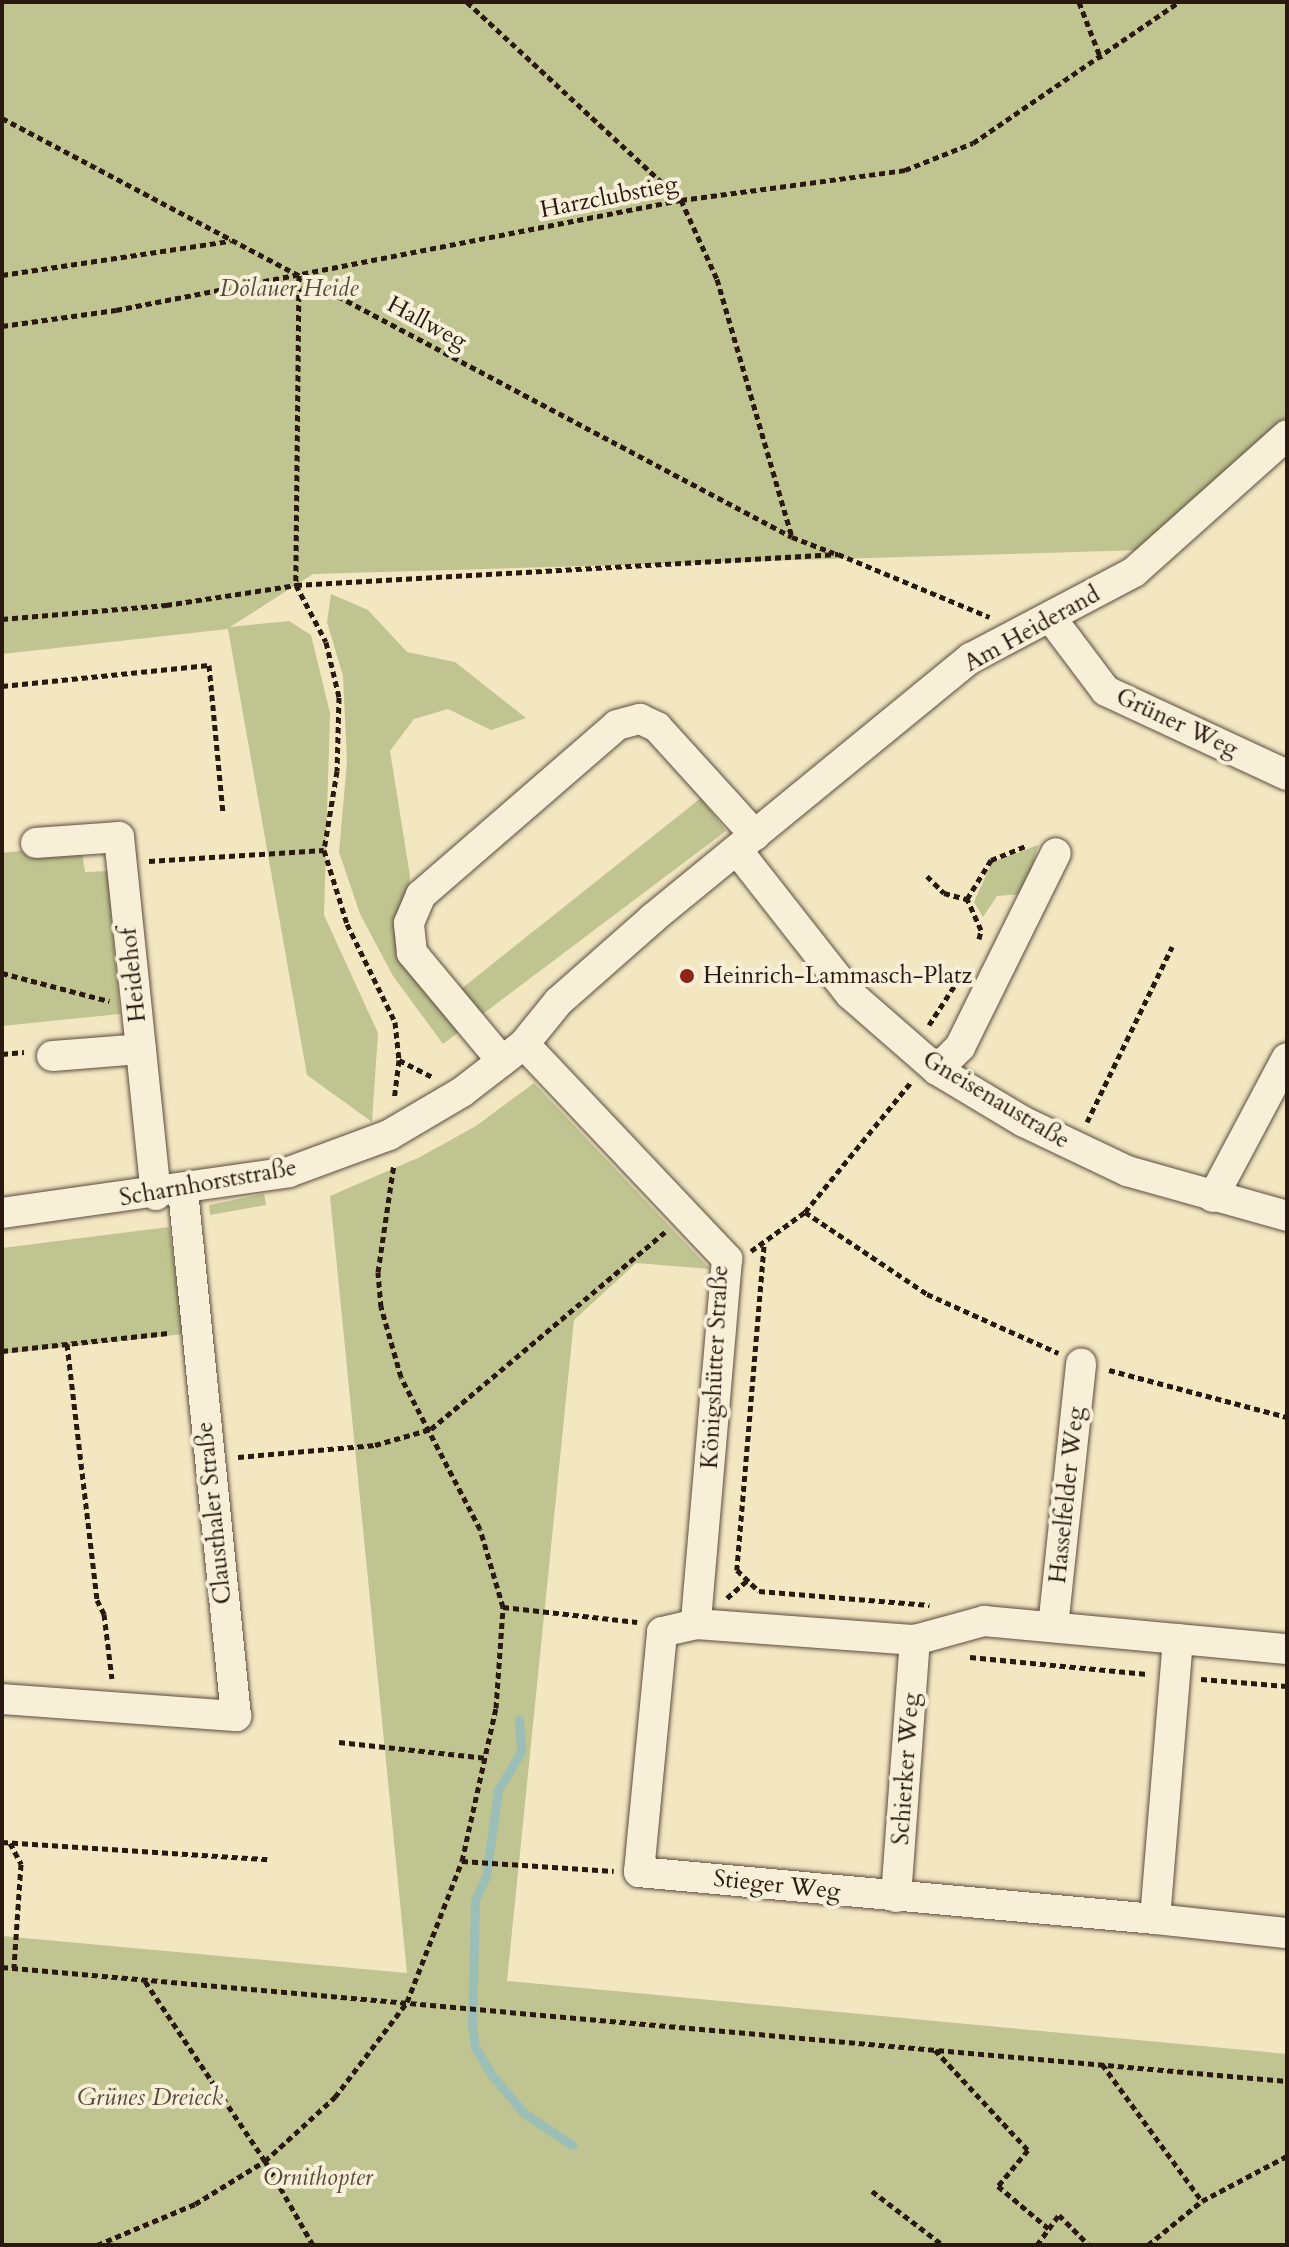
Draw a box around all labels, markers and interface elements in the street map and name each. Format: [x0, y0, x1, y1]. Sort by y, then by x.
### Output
street label: Harzclubstieg [538, 170, 680, 224]
park label: Dölauer Heide [219, 275, 359, 303]
street label: Hallweg [382, 290, 472, 356]
street label: Am Heiderand [959, 580, 1105, 678]
street label: Grüner Weg [1111, 682, 1243, 764]
street label: Heidehof [114, 926, 152, 1024]
place label: Heinrich-Lammasch-Platz [703, 962, 972, 990]
marker: Heinrich-Lammasch-Platz [678, 967, 696, 985]
street label: Gneisenaustraße [917, 1045, 1075, 1155]
street label: Scharnhorststraße [117, 1153, 299, 1213]
street label: Königshütter Straße [695, 1264, 735, 1470]
street label: Hasselfelder Weg [1043, 1405, 1091, 1585]
street label: Clausthaler Straße [190, 1420, 238, 1606]
street label: Schierker Weg [886, 1692, 926, 1846]
street label: Stieger Weg [712, 1864, 842, 1906]
park label: Grünes Dreieck [77, 2084, 223, 2112]
park label: Ornithopter [263, 2164, 373, 2192]

